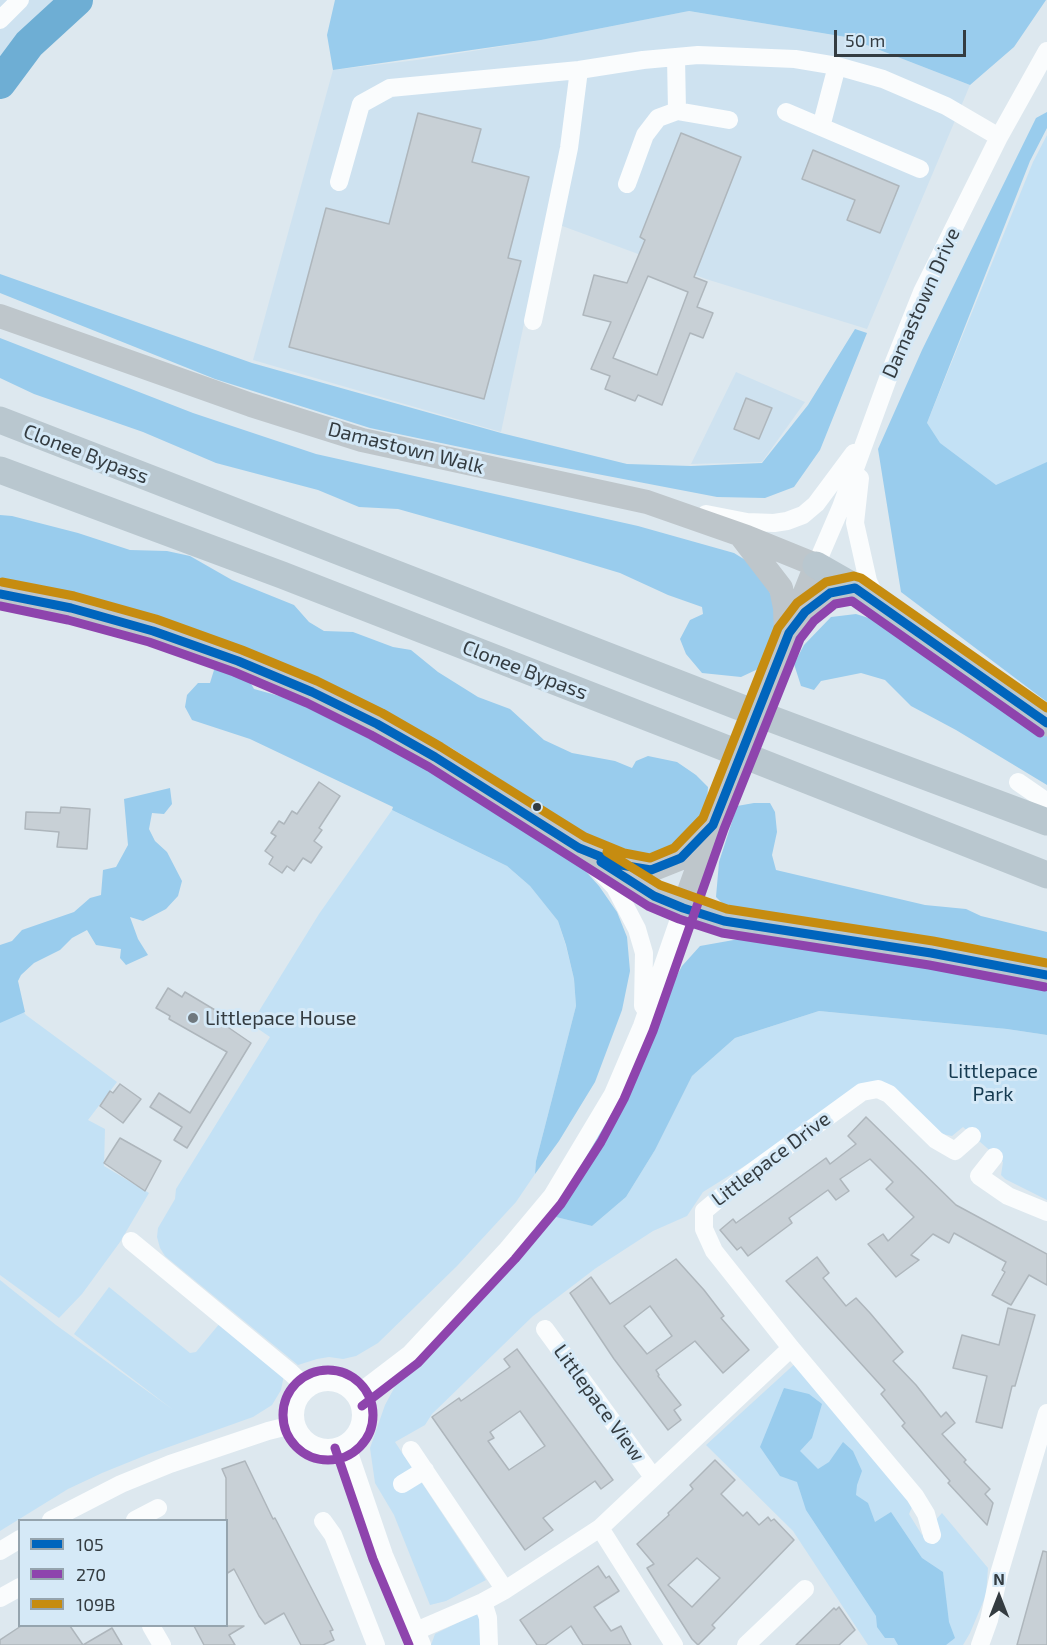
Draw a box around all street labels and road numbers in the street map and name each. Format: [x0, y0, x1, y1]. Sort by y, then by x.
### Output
street label: Damastown Drive [877, 224, 965, 382]
street label: Damastown Walk [325, 417, 487, 479]
street label: Clonee Bypass [20, 419, 152, 489]
street label: Clonee Bypass [459, 635, 591, 705]
street label: Littlepace Drive [707, 1107, 835, 1211]
street label: Littlepace View [548, 1340, 650, 1466]

